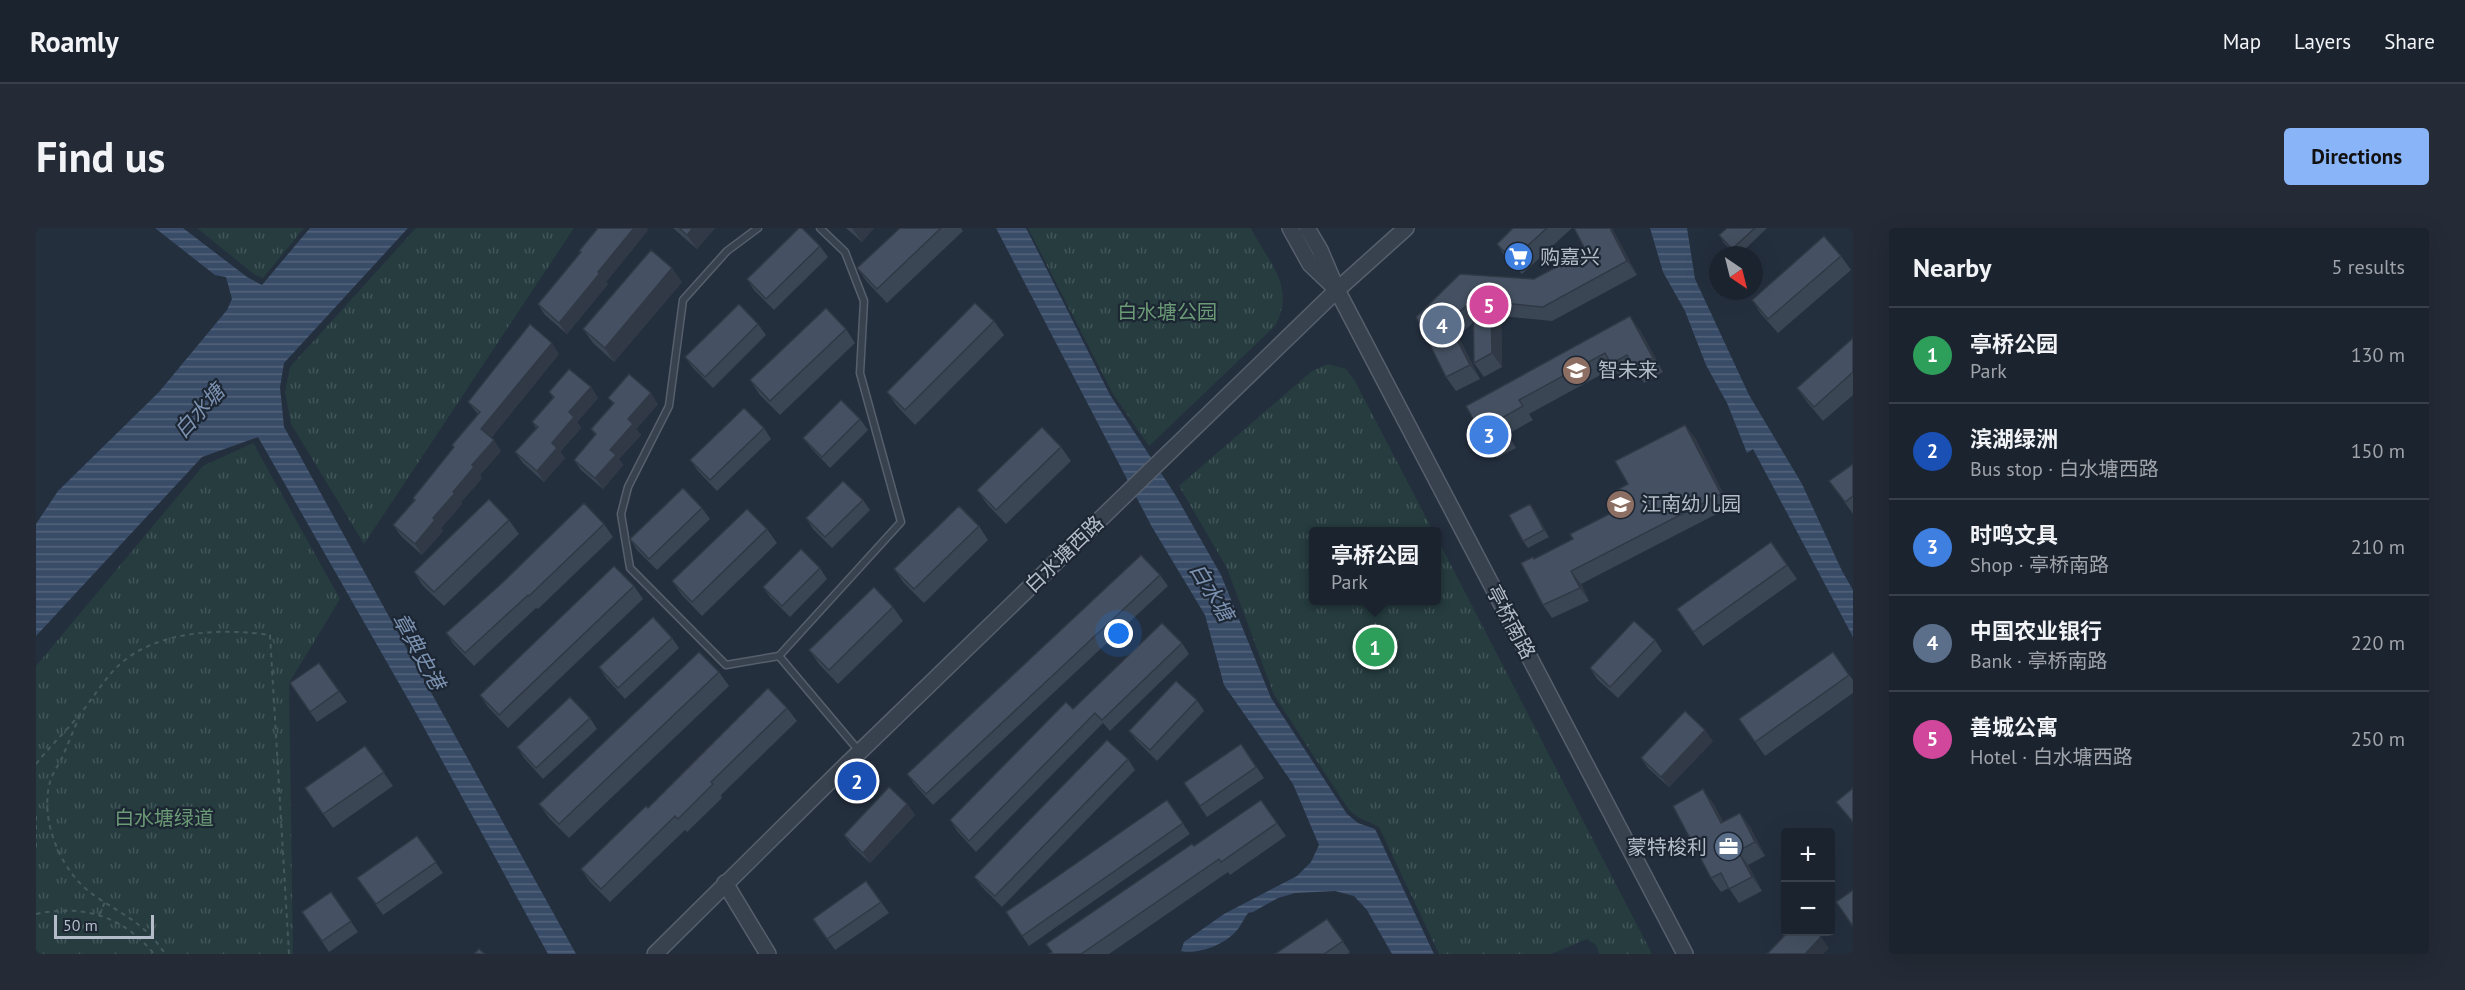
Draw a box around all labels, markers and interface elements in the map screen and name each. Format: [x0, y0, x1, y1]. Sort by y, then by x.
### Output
text: Roamly [30, 23, 119, 60]
text: Map [2223, 28, 2261, 55]
text: Layers [2294, 28, 2351, 55]
text: Share [2384, 28, 2435, 55]
button: Directions [2284, 128, 2429, 185]
text: Find us [36, 129, 165, 184]
supermarket icon: 购嘉兴 [1503, 241, 1535, 273]
place label: 购嘉兴 [1540, 244, 1600, 270]
north arrow [1709, 246, 1763, 300]
text: Nearby [1913, 251, 1991, 284]
text: 5 results [2332, 254, 2405, 280]
pin: 5 [1470, 282, 1508, 328]
park label: 白水塘公园 [1117, 299, 1217, 325]
pin: 4 [1422, 302, 1462, 348]
text: 亭桥公园 [1970, 330, 2058, 358]
text: 1 [1927, 342, 1938, 368]
text: 130 m [2351, 342, 2405, 368]
school or university icon: 智未来 [1561, 354, 1593, 386]
place label: 智未来 [1598, 357, 1658, 383]
text: Park [1970, 358, 2007, 384]
water label: 白水塘 [168, 376, 232, 443]
pin: 3 [1470, 412, 1508, 458]
text: 滨湖绿洲 [1970, 425, 2058, 453]
text: 2 [1927, 438, 1938, 464]
text: 150 m [2351, 438, 2405, 464]
text: Bus stop · 白水塘西路 [1970, 456, 2159, 482]
school or university icon: 江南幼儿园 [1604, 488, 1636, 520]
place label: 江南幼儿园 [1641, 491, 1741, 517]
street label: 白水塘西路 [1019, 510, 1109, 598]
text: 时鸣文具 [1970, 521, 2058, 549]
popup [1309, 527, 1441, 605]
text: 3 [1927, 534, 1938, 560]
text: 210 m [2351, 534, 2405, 560]
text: 亭桥公园 [1331, 541, 1419, 569]
text: Shop · 亭桥南路 [1970, 552, 2109, 578]
water label: 白水塘 [1184, 558, 1241, 629]
text: Park [1331, 569, 1368, 595]
street label: 亭桥南路 [1481, 581, 1541, 663]
water label: 章典史港 [387, 608, 453, 697]
text: 中国农业银行 [1970, 617, 2102, 645]
your location [1104, 619, 1133, 648]
pin: 1 [1356, 624, 1394, 670]
text: 4 [1927, 630, 1938, 656]
text: 220 m [2351, 630, 2405, 656]
text: Bank · 亭桥南路 [1970, 648, 2108, 674]
text: 善城公寓 [1970, 713, 2058, 741]
text: 5 [1927, 726, 1938, 752]
text: 250 m [2351, 726, 2405, 752]
text: Hotel · 白水塘西路 [1970, 744, 2133, 770]
pin: 2 [838, 758, 876, 804]
park label: 白水塘绿道 [114, 805, 214, 831]
map controls [1781, 828, 1835, 936]
button: + [1781, 828, 1835, 882]
office icon: 蒙特梭利 [1712, 831, 1744, 863]
place label: 蒙特梭利 [1627, 834, 1707, 860]
button: − [1781, 882, 1835, 936]
scale bar [54, 912, 154, 940]
text: 50 m [63, 915, 98, 935]

